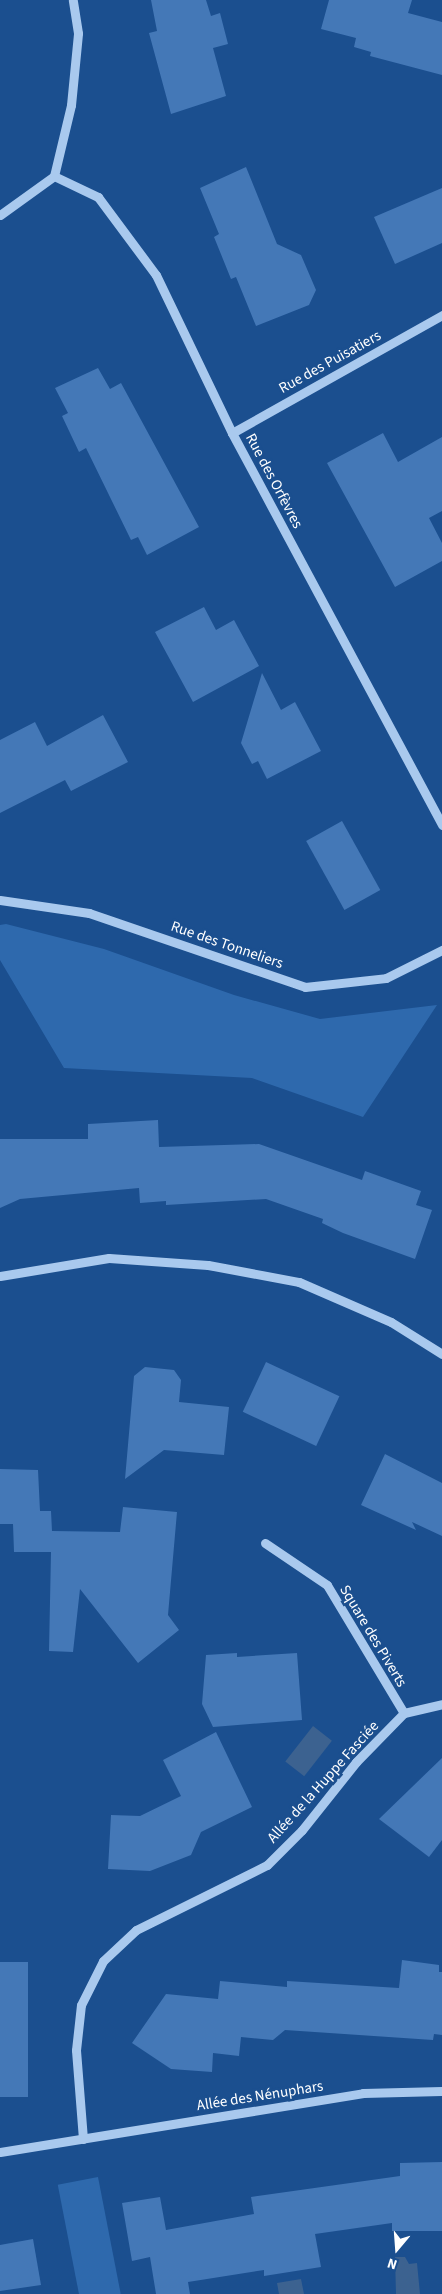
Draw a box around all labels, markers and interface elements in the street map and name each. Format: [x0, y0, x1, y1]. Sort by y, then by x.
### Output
street label: Rue des Puisatiers [276, 327, 384, 397]
street label: Rue des Orfèvres [241, 430, 307, 532]
street label: Rue des Tonneliers [168, 917, 286, 973]
street label: Square des Piverts [336, 1582, 410, 1690]
street label: Allée de la Huppe Fasciée [263, 1717, 383, 1847]
street label: Allée des Nénuphars [196, 2077, 324, 2115]
north arrow [372, 2224, 422, 2274]
text: N [385, 2252, 400, 2274]

